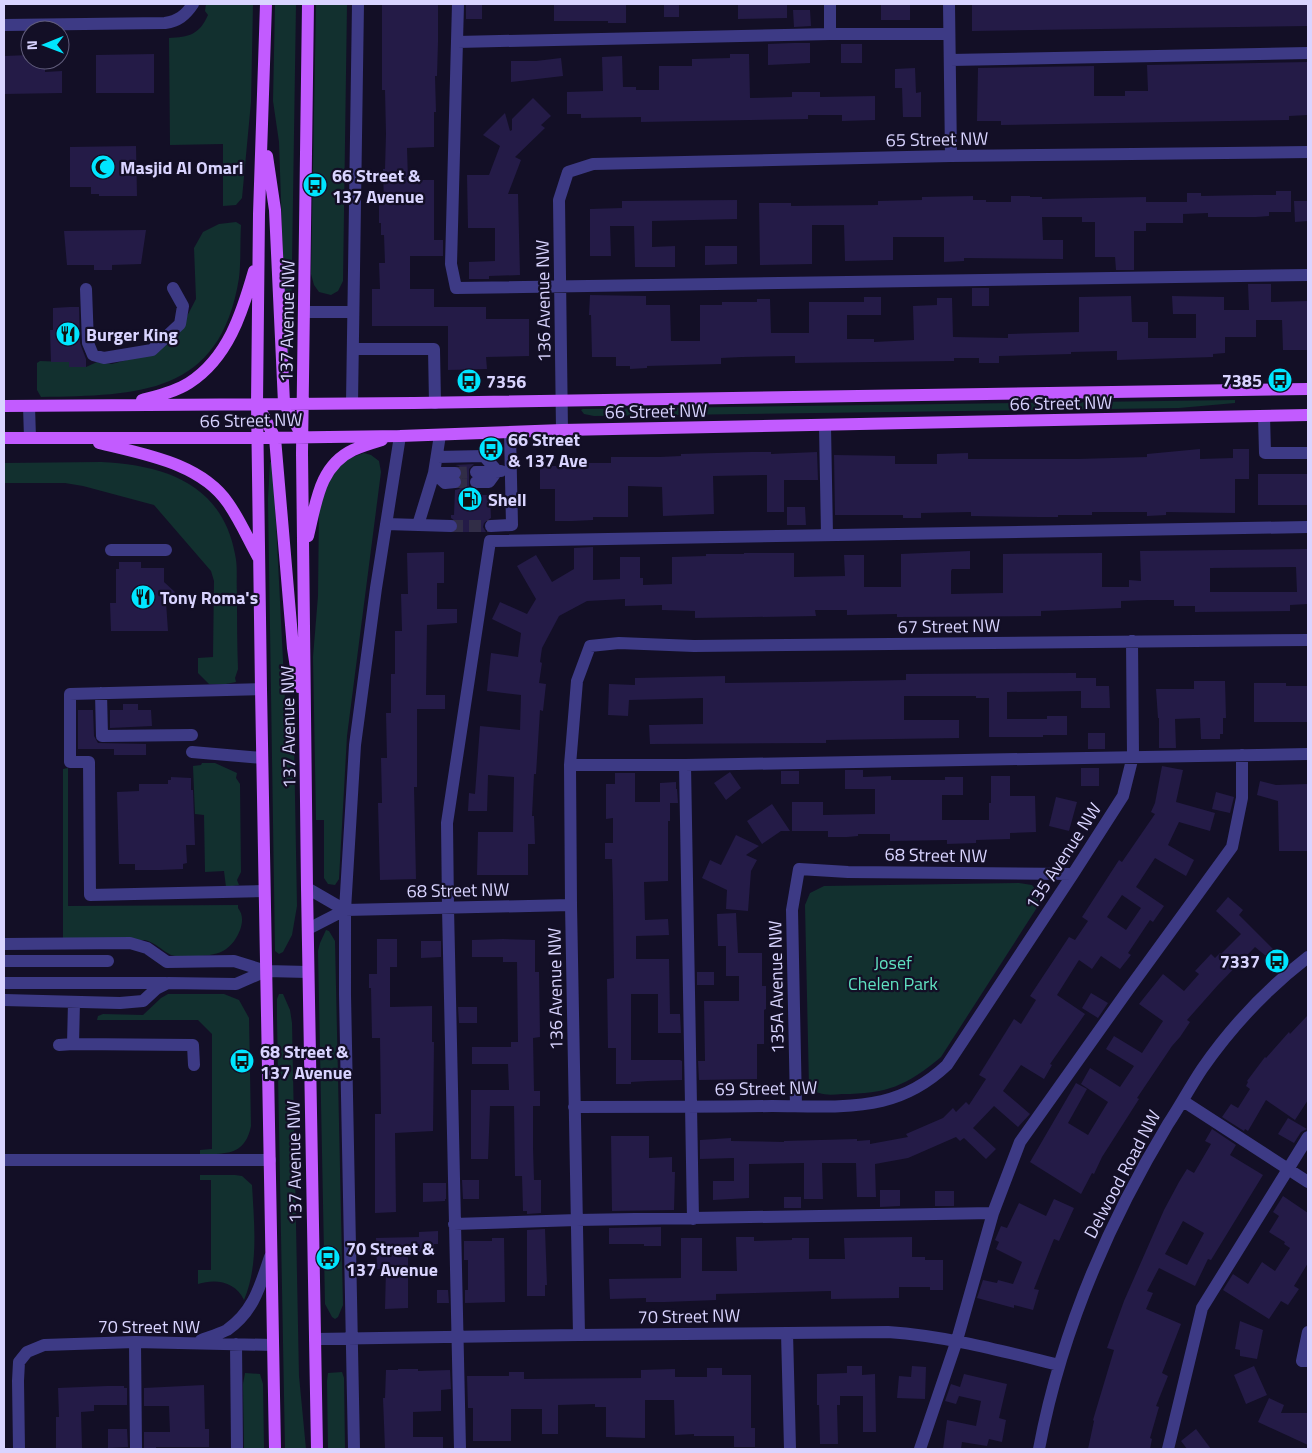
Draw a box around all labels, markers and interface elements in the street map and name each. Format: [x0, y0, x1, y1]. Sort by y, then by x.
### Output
north arrow [20, 20, 70, 70]
text: N [21, 40, 42, 50]
street label: 65 Street NW [885, 125, 989, 153]
mosque icon: Masjid Al Omari [90, 154, 116, 180]
place label: Masjid Al Omari [120, 154, 243, 181]
place label: 66 Street & 137 Avenue [332, 162, 424, 210]
bus stop icon: 66 Street & 137 Avenue [302, 172, 328, 198]
street label: 136 Avenue NW [528, 239, 558, 363]
street label: 137 Avenue NW [272, 259, 302, 383]
restaurant icon: Burger King [55, 321, 81, 347]
place label: Burger King [86, 321, 178, 348]
place label: 7385 [1222, 367, 1262, 394]
bus stop icon: 7385 [1267, 367, 1293, 393]
bus stop icon: 7356 [456, 368, 482, 394]
place label: 7356 [486, 368, 526, 395]
street label: 66 Street NW [1009, 389, 1113, 417]
street label: 66 Street NW [604, 397, 708, 425]
street label: 66 Street NW [199, 406, 303, 434]
place label: 66 Street & 137 Ave [508, 426, 587, 474]
bus stop icon: 66 Street & 137 Ave [478, 436, 504, 462]
fuel station icon: Shell [457, 486, 483, 512]
place label: Shell [488, 486, 527, 513]
restaurant icon: Tony Roma's [130, 584, 156, 610]
place label: Tony Roma's [160, 584, 258, 611]
street label: 67 Street NW [897, 612, 1001, 640]
street label: 137 Avenue NW [273, 665, 303, 789]
street label: 135 Avenue NW [1018, 797, 1108, 915]
street label: 68 Street NW [884, 841, 988, 869]
street label: 68 Street NW [406, 876, 510, 904]
street label: 135A Avenue NW [761, 920, 791, 1054]
street label: 136 Avenue NW [540, 927, 570, 1051]
place label: 7337 [1220, 948, 1260, 975]
bus stop icon: 7337 [1264, 948, 1290, 974]
park label: Josef Chelen Park [848, 949, 938, 997]
place label: 68 Street & 137 Avenue [260, 1038, 352, 1086]
bus stop icon: 68 Street & 137 Avenue [229, 1048, 255, 1074]
street label: 69 Street NW [714, 1074, 818, 1102]
street label: 137 Avenue NW [279, 1100, 309, 1224]
street label: Delwood Road NW [1077, 1105, 1167, 1243]
place label: 70 Street & 137 Avenue [346, 1235, 438, 1283]
bus stop icon: 70 Street & 137 Avenue [315, 1245, 341, 1271]
street label: 70 Street NW [637, 1302, 741, 1330]
street label: 70 Street NW [98, 1313, 200, 1340]

